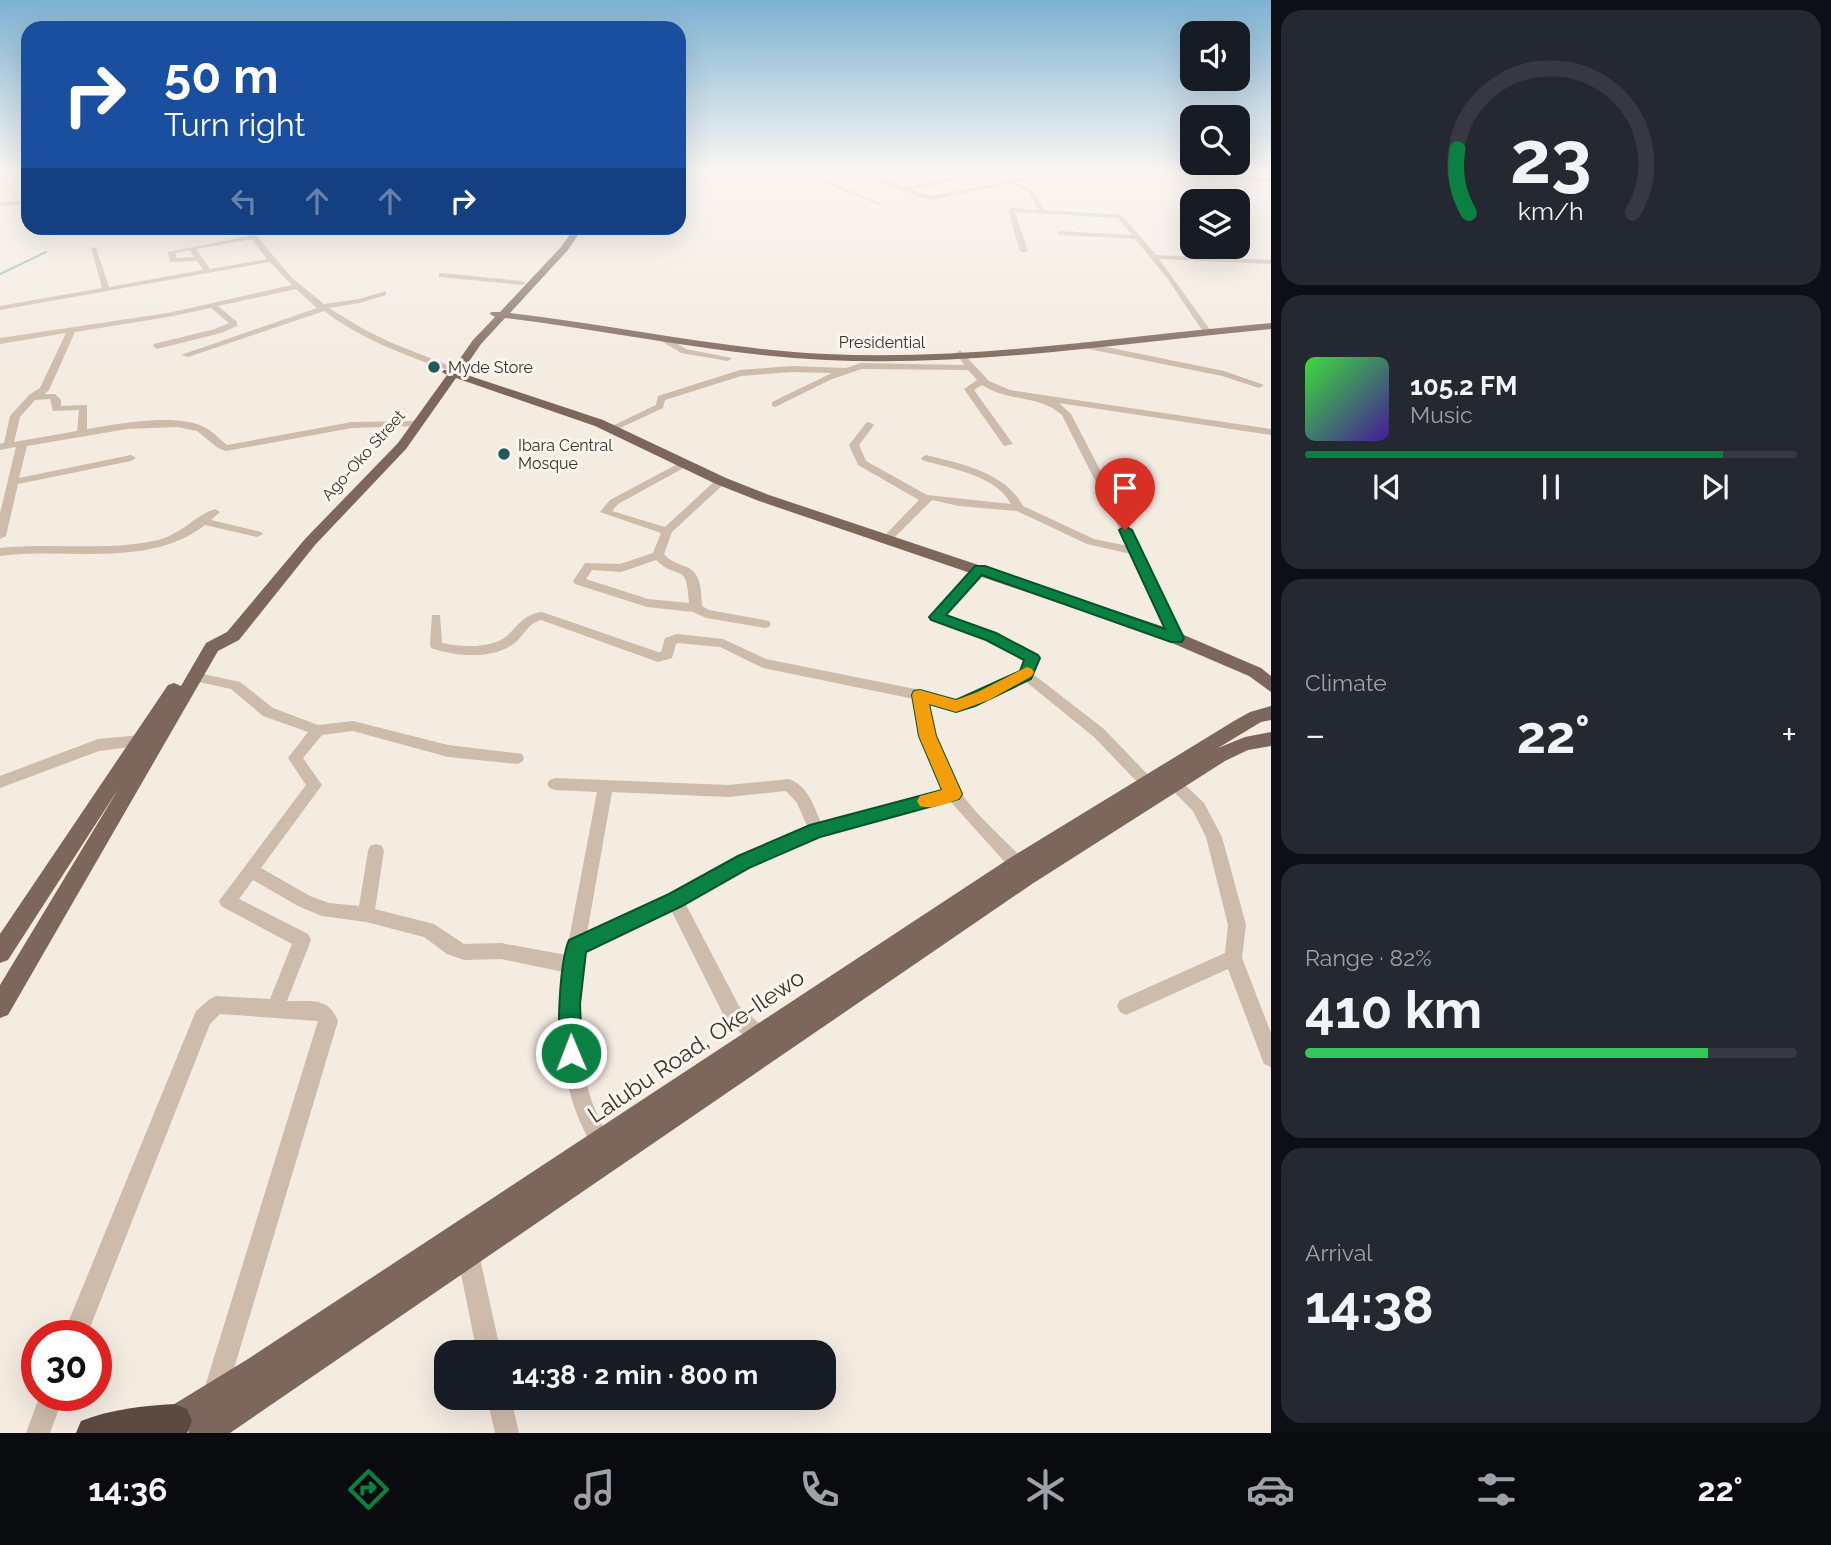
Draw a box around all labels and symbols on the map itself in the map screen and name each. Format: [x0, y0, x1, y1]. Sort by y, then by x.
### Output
street label: Presidential [839, 333, 926, 352]
place label: Myde Store [448, 358, 533, 377]
marker: Myde Store [426, 359, 442, 375]
street label: Ago-Oko Street [318, 406, 409, 504]
place label: Ibara Central Mosque [518, 436, 613, 473]
marker: Ibara Central Mosque [496, 446, 512, 462]
pin [1095, 458, 1155, 530]
street label: Lalubu Road, Oke-Ilewo [582, 963, 809, 1128]
position arrow [534, 1016, 608, 1090]
speed limit sign: 30 [21, 1320, 112, 1411]

